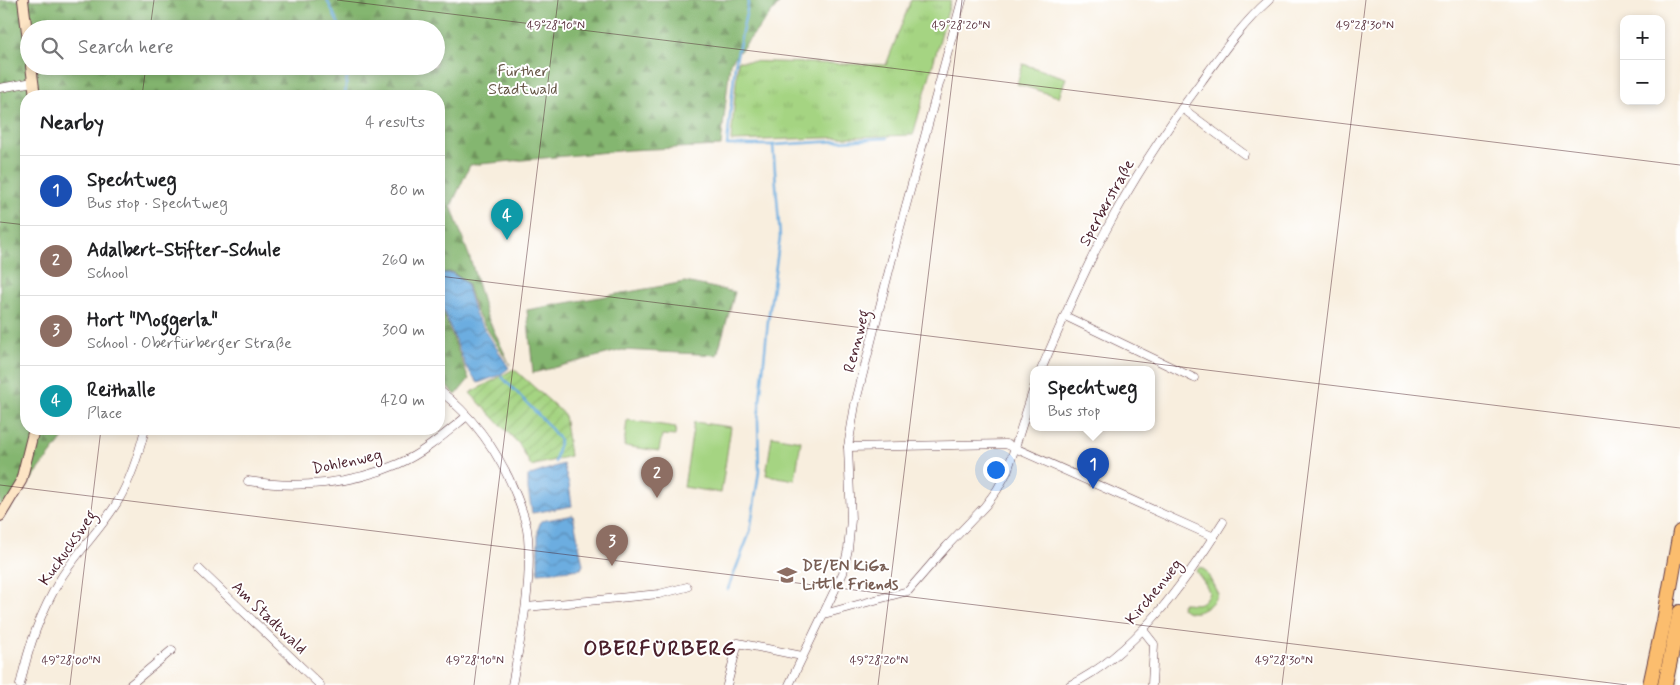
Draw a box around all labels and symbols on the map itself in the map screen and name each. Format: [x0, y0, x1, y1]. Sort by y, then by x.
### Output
text: 49°28'10"N [527, 18, 585, 34]
text: 49°28'20"N [932, 18, 990, 34]
text: 49°28'30"N [1336, 18, 1394, 34]
park label: Fürther Stadtwald [488, 61, 558, 100]
street label: Sperberstraße [1075, 156, 1140, 250]
pin: 4 [491, 199, 523, 240]
street label: Rennweg [839, 307, 876, 375]
street label: Dohlenweg [310, 444, 384, 481]
pin: 1 [1077, 448, 1109, 489]
pin: 2 [641, 457, 673, 498]
your location [983, 457, 1009, 483]
street label: Kuckucksweg [34, 506, 103, 590]
pin: 3 [596, 525, 628, 566]
street label: Kirchenweg [1121, 555, 1188, 630]
place label: DE/EN KiGa Little Friends [802, 556, 899, 595]
school or university icon: DE/EN KiGa Little Friends [776, 564, 798, 586]
street label: Am Stadtwald [227, 577, 311, 659]
district label: OBERFÜRBERG [583, 635, 737, 663]
text: 49°28'00"N [41, 653, 101, 669]
text: 49°28'10"N [446, 653, 504, 669]
text: 49°28'20"N [850, 653, 908, 669]
text: 49°28'30"N [1255, 653, 1313, 669]

